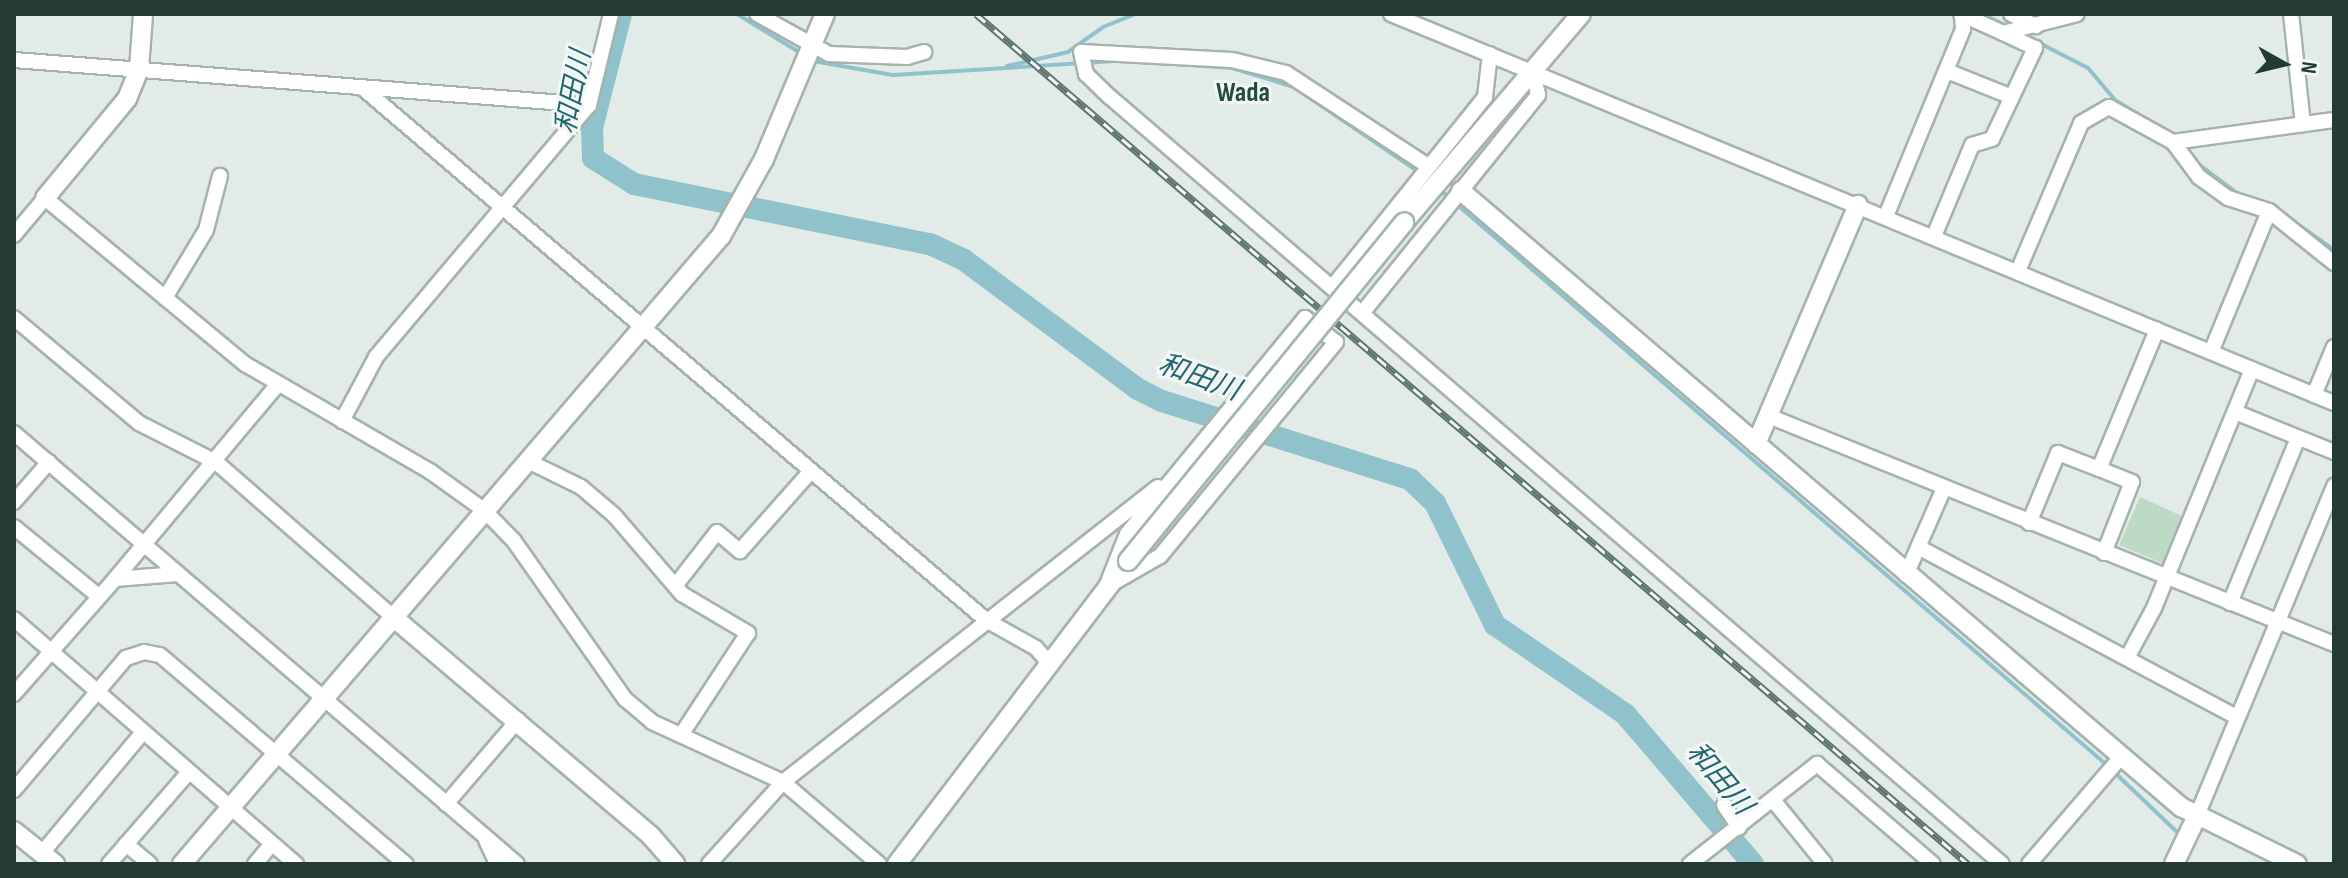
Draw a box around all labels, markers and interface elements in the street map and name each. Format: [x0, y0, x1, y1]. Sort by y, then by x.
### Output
north arrow [2244, 24, 2324, 104]
water label: 和田川 [549, 48, 599, 136]
text: N [2294, 60, 2322, 75]
district label: Wada [1216, 76, 1270, 110]
water label: 和田川 [1154, 348, 1244, 408]
water label: 和田川 [1679, 736, 1759, 822]

